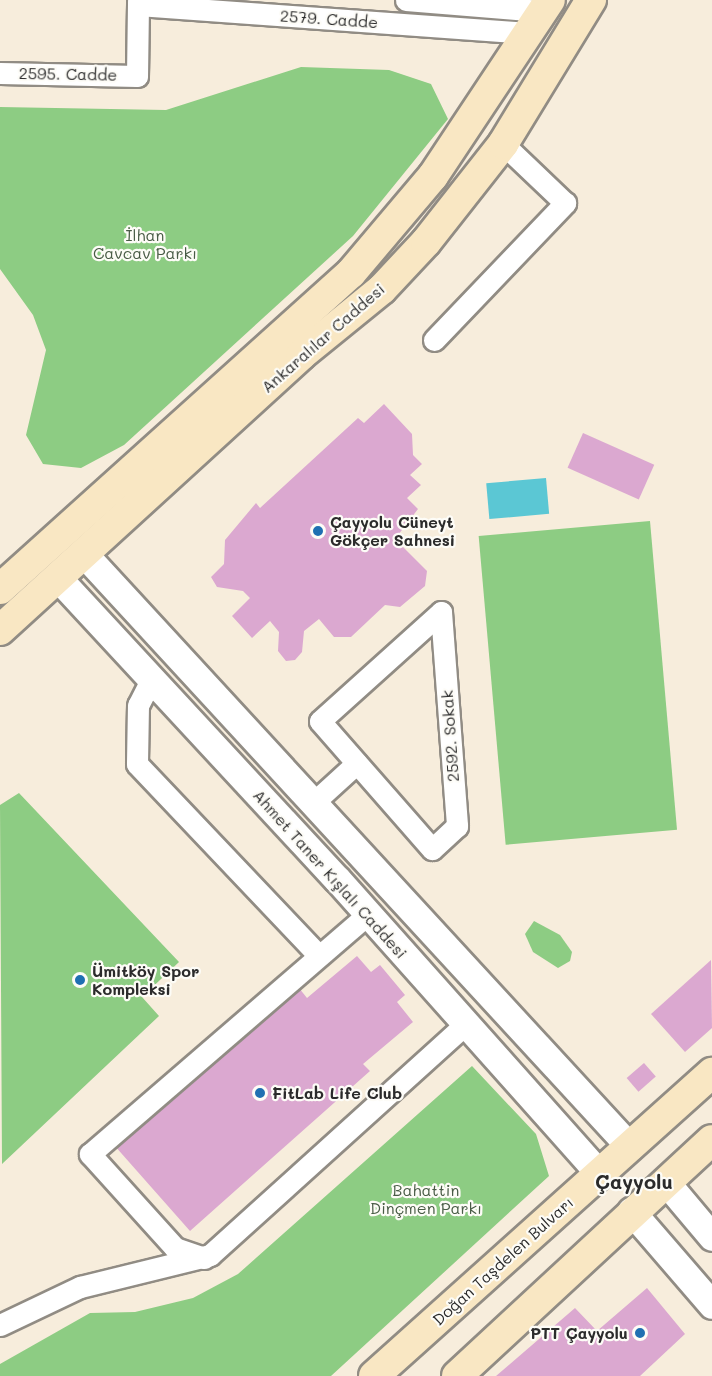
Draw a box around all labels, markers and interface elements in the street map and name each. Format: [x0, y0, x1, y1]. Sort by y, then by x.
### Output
street label: 2579. Cadde [279, 6, 379, 32]
street label: 2595. Cadde [19, 64, 117, 84]
park label: İlhan Cavcav Parkı [93, 225, 197, 263]
street label: Ankaralılar Caddesi [258, 279, 388, 397]
place label: Çayyolu Cüneyt Gökçer Sahnesi [330, 512, 455, 550]
marker: Çayyolu Cüneyt Gökçer Sahnesi [311, 524, 325, 538]
street label: 2592. Sokak [437, 689, 463, 783]
street label: Ahmet Taner Kışlalı Caddesi [249, 786, 411, 962]
place label: Ümitköy Spor Kompleksi [92, 961, 199, 999]
marker: Ümitköy Spor Kompleksi [73, 973, 87, 987]
place label: FitLab Life Club [272, 1083, 402, 1103]
marker: FitLab Life Club [253, 1086, 267, 1100]
district label: Çayyolu [595, 1169, 673, 1193]
park label: Bahattin Dinçmen Parkı [370, 1180, 482, 1218]
street label: Doğan Taşdelen Bulvarı [429, 1193, 577, 1329]
place label: PTT Çayyolu [530, 1323, 628, 1343]
marker: PTT Çayyolu [633, 1326, 647, 1340]

